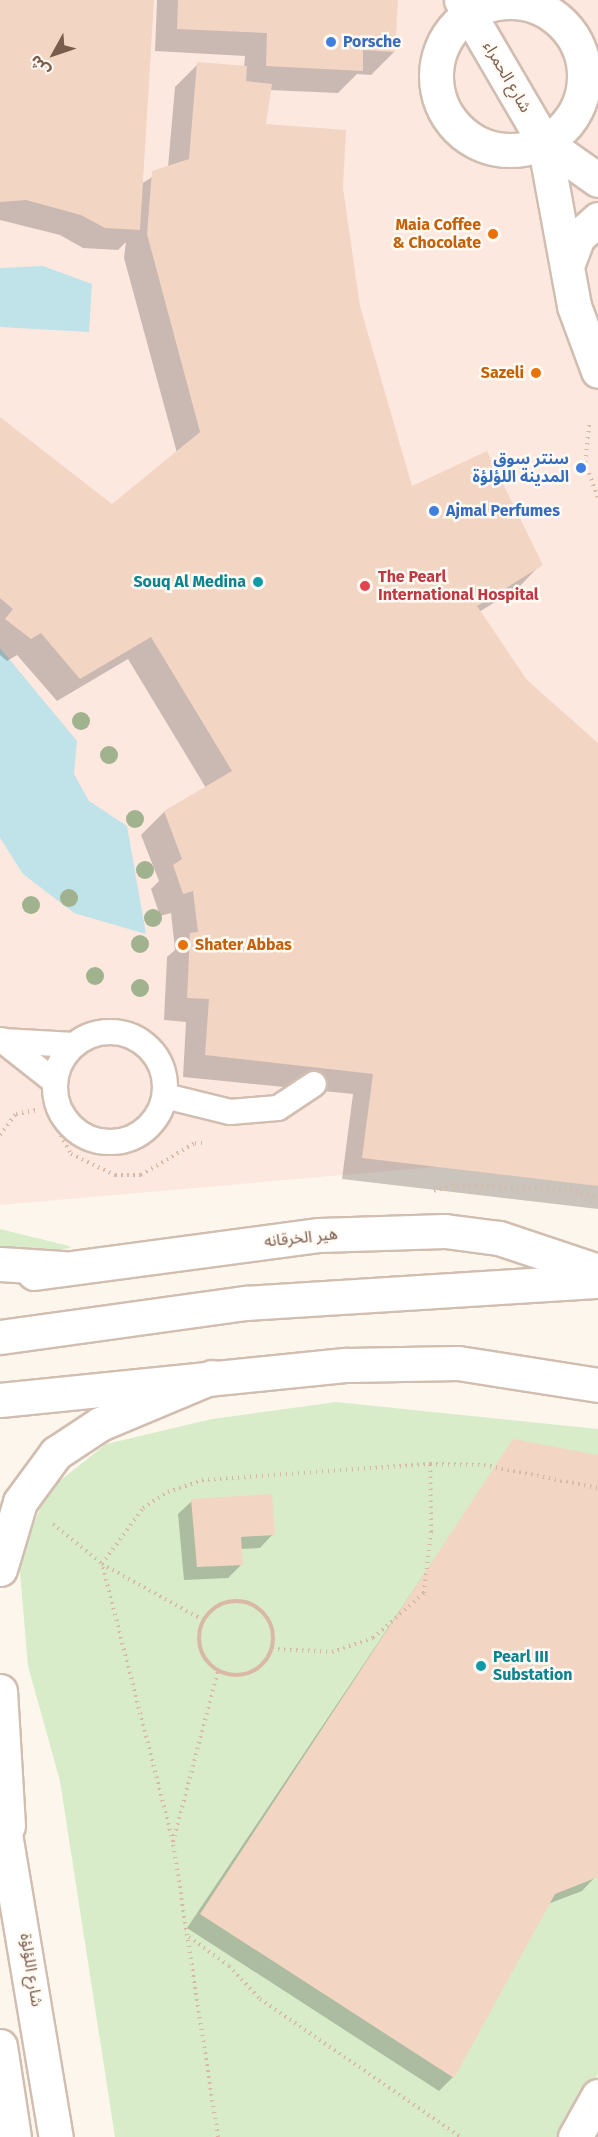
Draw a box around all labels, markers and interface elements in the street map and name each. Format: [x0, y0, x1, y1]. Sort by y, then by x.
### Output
north arrow [24, 24, 84, 84]
place label: Porsche [343, 32, 401, 52]
marker: Porsche [324, 35, 338, 49]
street label: شارع الحمراء [479, 38, 535, 116]
text: ش [26, 51, 54, 80]
place label: Maia Coffee & Chocolate [393, 215, 481, 253]
marker: Maia Coffee & Chocolate [486, 227, 500, 241]
place label: Sazeli [481, 363, 524, 383]
marker: Sazeli [529, 366, 543, 380]
place label: سنتر سوق المدينة اللؤلؤة [473, 449, 569, 487]
marker: سنتر سوق المدينة اللؤلؤة [574, 461, 588, 475]
place label: Ajmal Perfumes [446, 501, 560, 521]
marker: Ajmal Perfumes [427, 504, 441, 518]
place label: The Pearl International Hospital [378, 567, 539, 605]
place label: Souq Al Medina [133, 572, 246, 592]
marker: Souq Al Medina [251, 575, 265, 589]
marker: The Pearl International Hospital [356, 577, 374, 595]
place label: Shater Abbas [195, 935, 292, 955]
marker: Shater Abbas [176, 938, 190, 952]
street label: هير الخرقانه [263, 1225, 339, 1251]
place label: Pearl III Substation [493, 1647, 573, 1685]
marker: Pearl III Substation [474, 1659, 488, 1673]
street label: شارع اللؤلؤة [16, 1932, 46, 2008]

